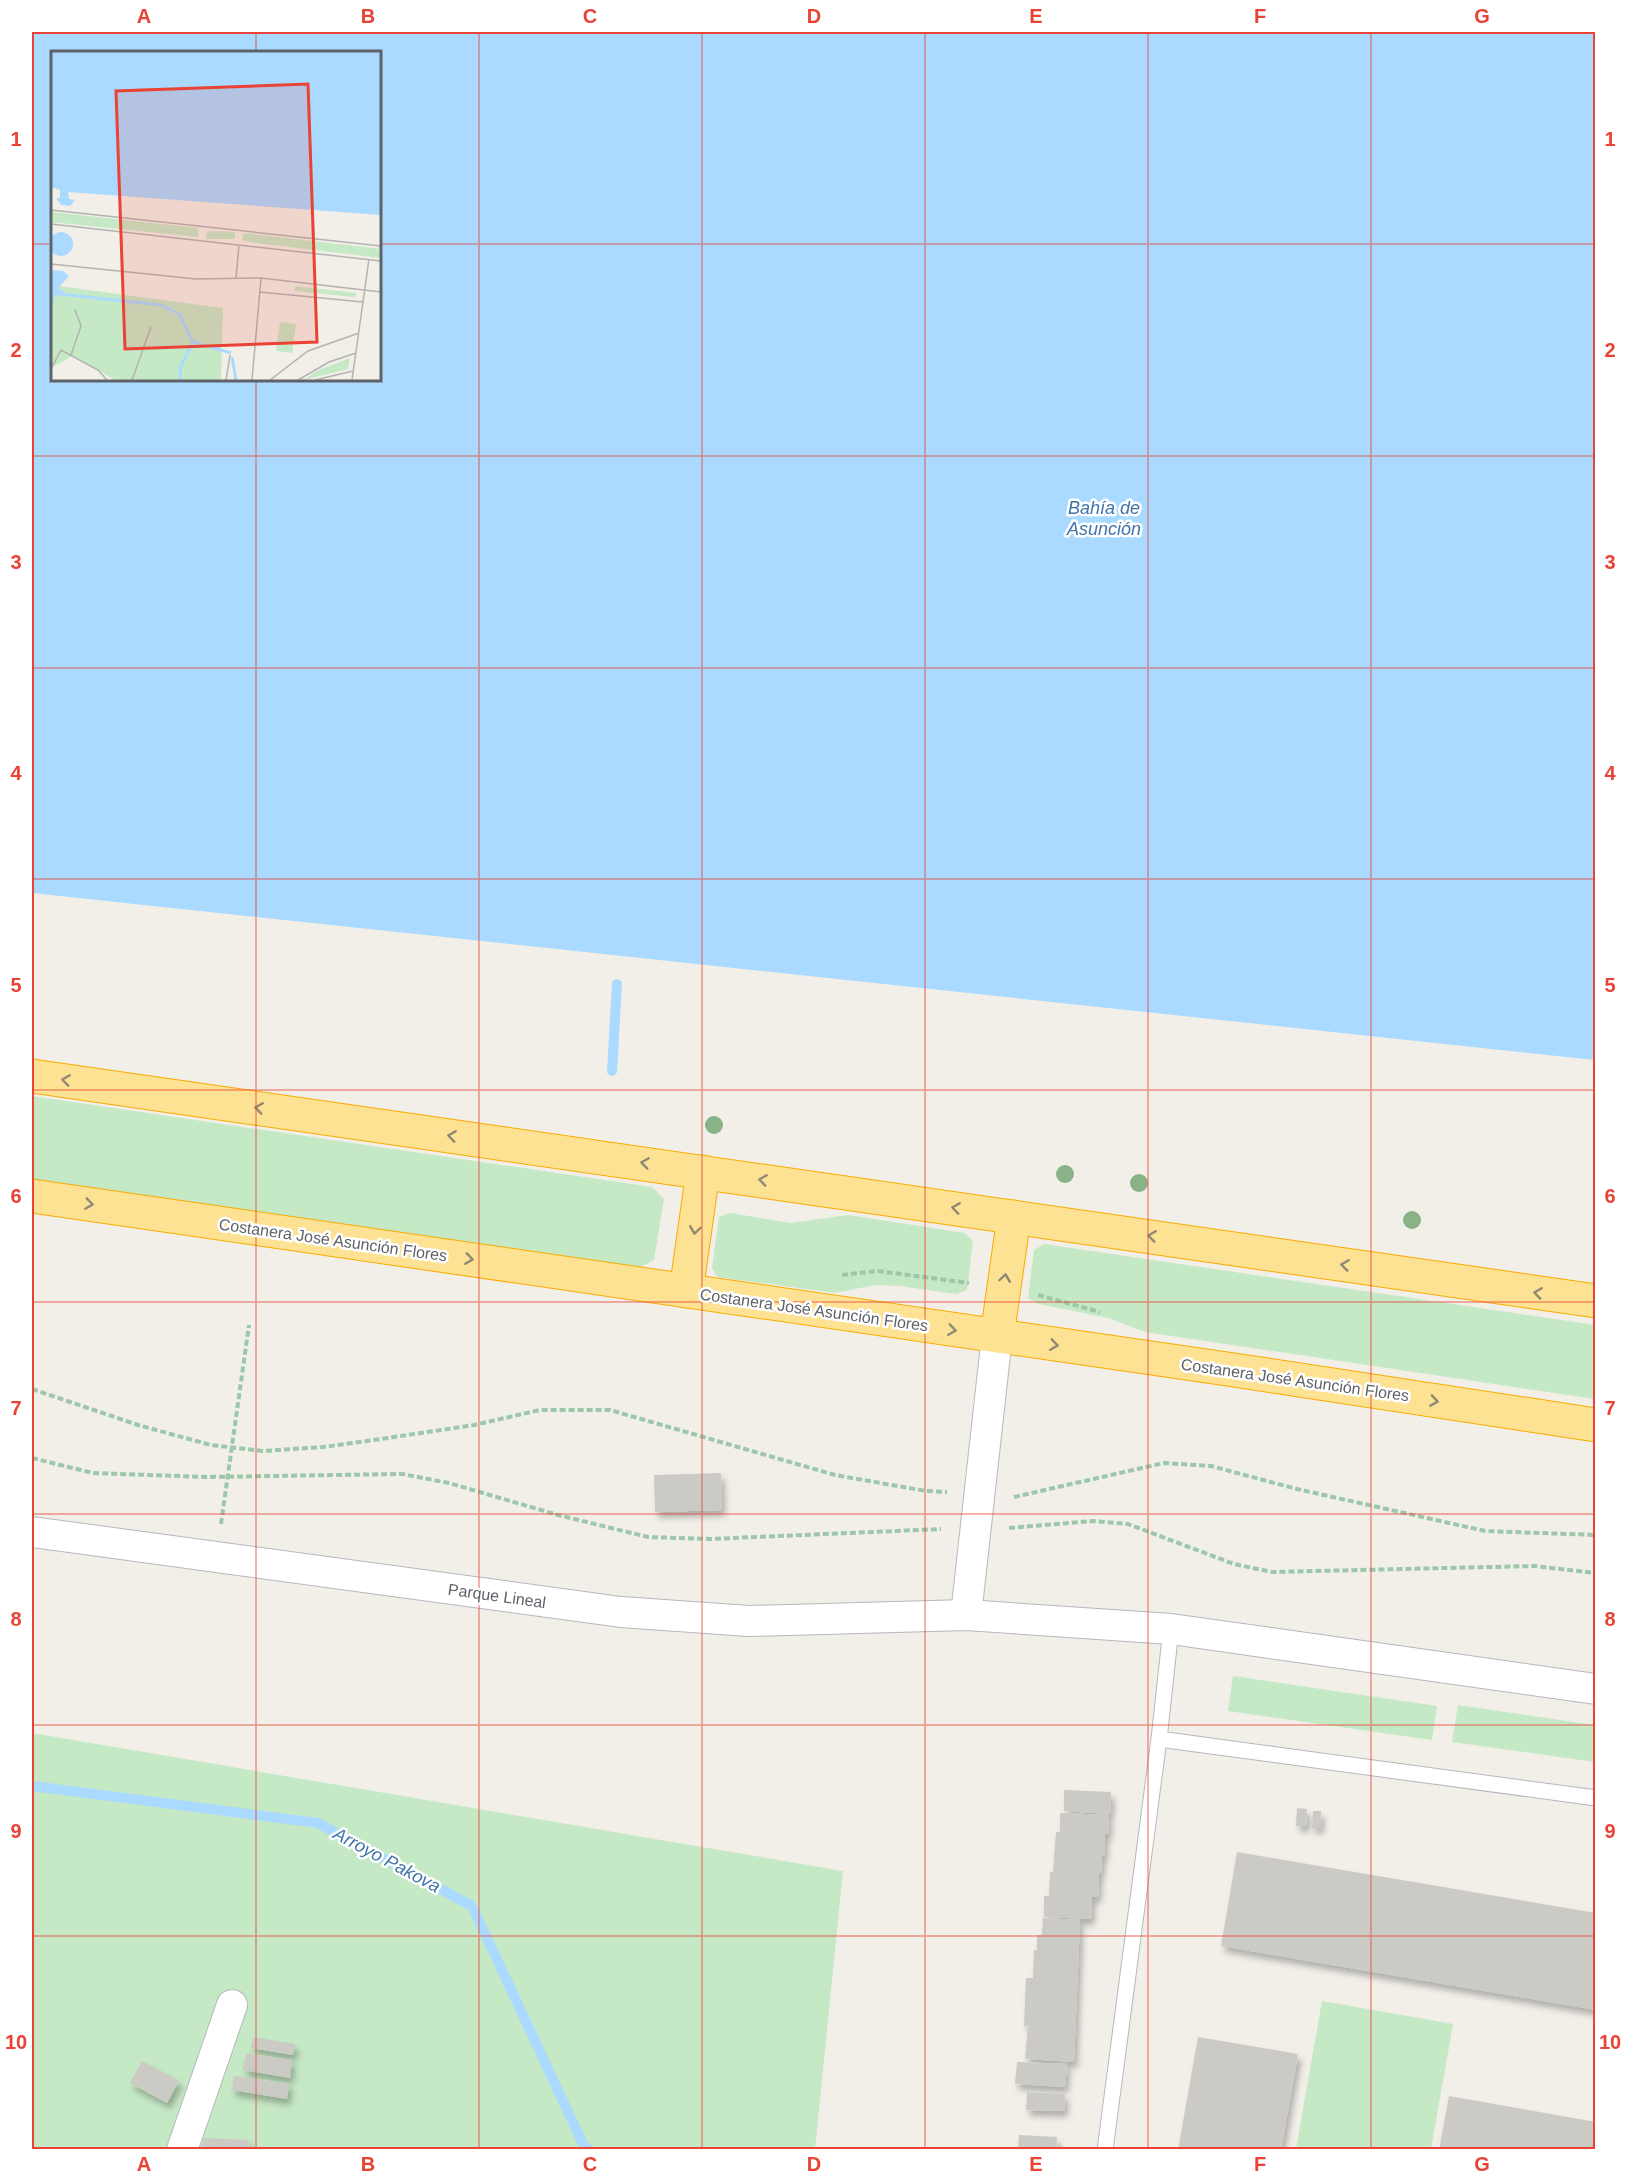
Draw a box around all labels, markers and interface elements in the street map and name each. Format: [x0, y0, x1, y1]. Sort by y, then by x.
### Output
text: A [137, 5, 151, 27]
text: B [361, 5, 375, 27]
text: C [583, 5, 597, 27]
text: D [807, 5, 821, 27]
text: E [1029, 5, 1043, 27]
text: F [1254, 5, 1266, 27]
text: G [1474, 5, 1490, 27]
inset map [51, 51, 381, 381]
text: 1 [10, 128, 22, 150]
text: 1 [1604, 128, 1616, 150]
text: 2 [10, 339, 22, 361]
text: 2 [1604, 339, 1616, 361]
water label: Bahía de Asunción [1066, 498, 1141, 539]
text: 3 [10, 551, 22, 573]
text: 3 [1604, 551, 1616, 573]
text: 4 [10, 762, 22, 784]
text: 4 [1604, 762, 1616, 784]
text: 5 [10, 974, 22, 996]
text: 5 [1604, 974, 1616, 996]
one-way arrow [61, 1075, 71, 1087]
one-way arrow [255, 1102, 264, 1114]
one-way arrow [448, 1130, 457, 1142]
one-way arrow [641, 1158, 650, 1170]
one-way arrow [758, 1175, 767, 1187]
text: 6 [10, 1185, 22, 1207]
text: 6 [1604, 1185, 1616, 1207]
one-way arrow [85, 1198, 94, 1210]
one-way arrow [951, 1203, 960, 1215]
street label: Costanera José Asunción Flores [218, 1216, 448, 1264]
one-way arrow [689, 1225, 702, 1234]
one-way arrow [1147, 1231, 1156, 1243]
one-way arrow [465, 1253, 474, 1265]
one-way arrow [1340, 1259, 1349, 1271]
one-way arrow [998, 1273, 1010, 1283]
street label: Costanera José Asunción Flores [699, 1286, 929, 1334]
one-way arrow [1533, 1287, 1542, 1299]
one-way arrow [947, 1323, 956, 1335]
one-way arrow [1050, 1338, 1059, 1350]
street label: Costanera José Asunción Flores [1180, 1356, 1410, 1404]
one-way arrow [1430, 1394, 1439, 1406]
text: 7 [10, 1397, 22, 1419]
text: 7 [1604, 1397, 1616, 1419]
street label: Parque Lineal [447, 1581, 547, 1611]
text: 8 [10, 1608, 22, 1630]
text: 8 [1604, 1608, 1616, 1630]
text: 9 [10, 1820, 22, 1842]
text: 9 [1604, 1820, 1616, 1842]
water label: Arroyo Pakova [329, 1823, 444, 1897]
text: 10 [5, 2031, 27, 2053]
text: 10 [1599, 2031, 1621, 2053]
text: A [137, 2153, 151, 2175]
text: B [361, 2153, 375, 2175]
text: C [583, 2153, 597, 2175]
text: D [807, 2153, 821, 2175]
text: E [1029, 2153, 1043, 2175]
text: F [1254, 2153, 1266, 2175]
text: G [1474, 2153, 1490, 2175]

